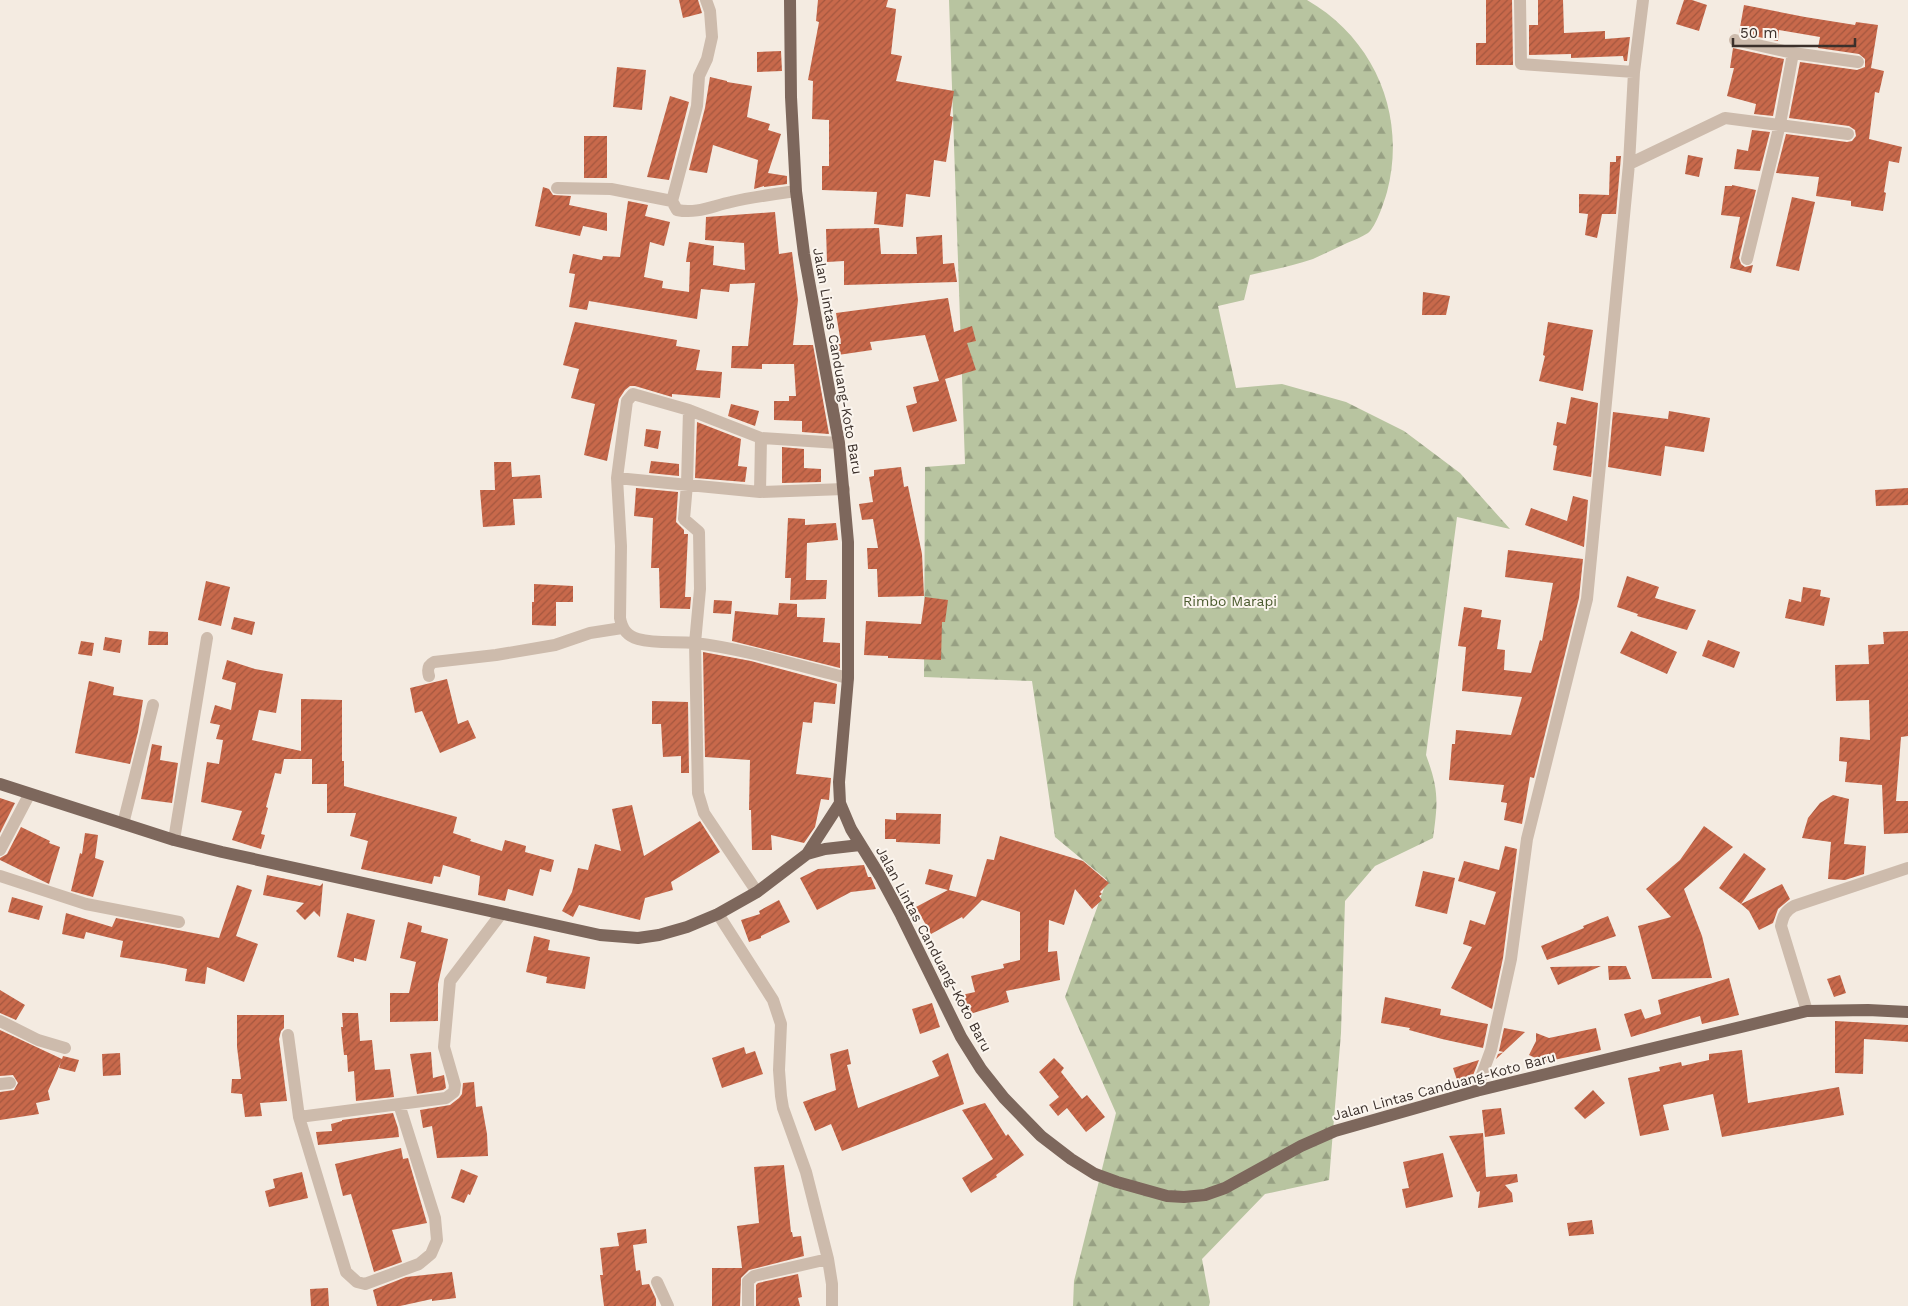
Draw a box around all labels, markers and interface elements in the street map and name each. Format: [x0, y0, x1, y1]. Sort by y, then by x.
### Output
scale bar [1733, 15, 1856, 47]
text: 50 m [1740, 24, 1777, 42]
street label: Jalan Lintas Canduang-Koto Baru [810, 246, 866, 476]
park label: Rimbo Marapi [1183, 593, 1277, 609]
street label: Jalan Lintas Canduang-Koto Baru [873, 844, 995, 1054]
street label: Jalan Lintas Canduang-Koto Baru [1331, 1049, 1557, 1123]

